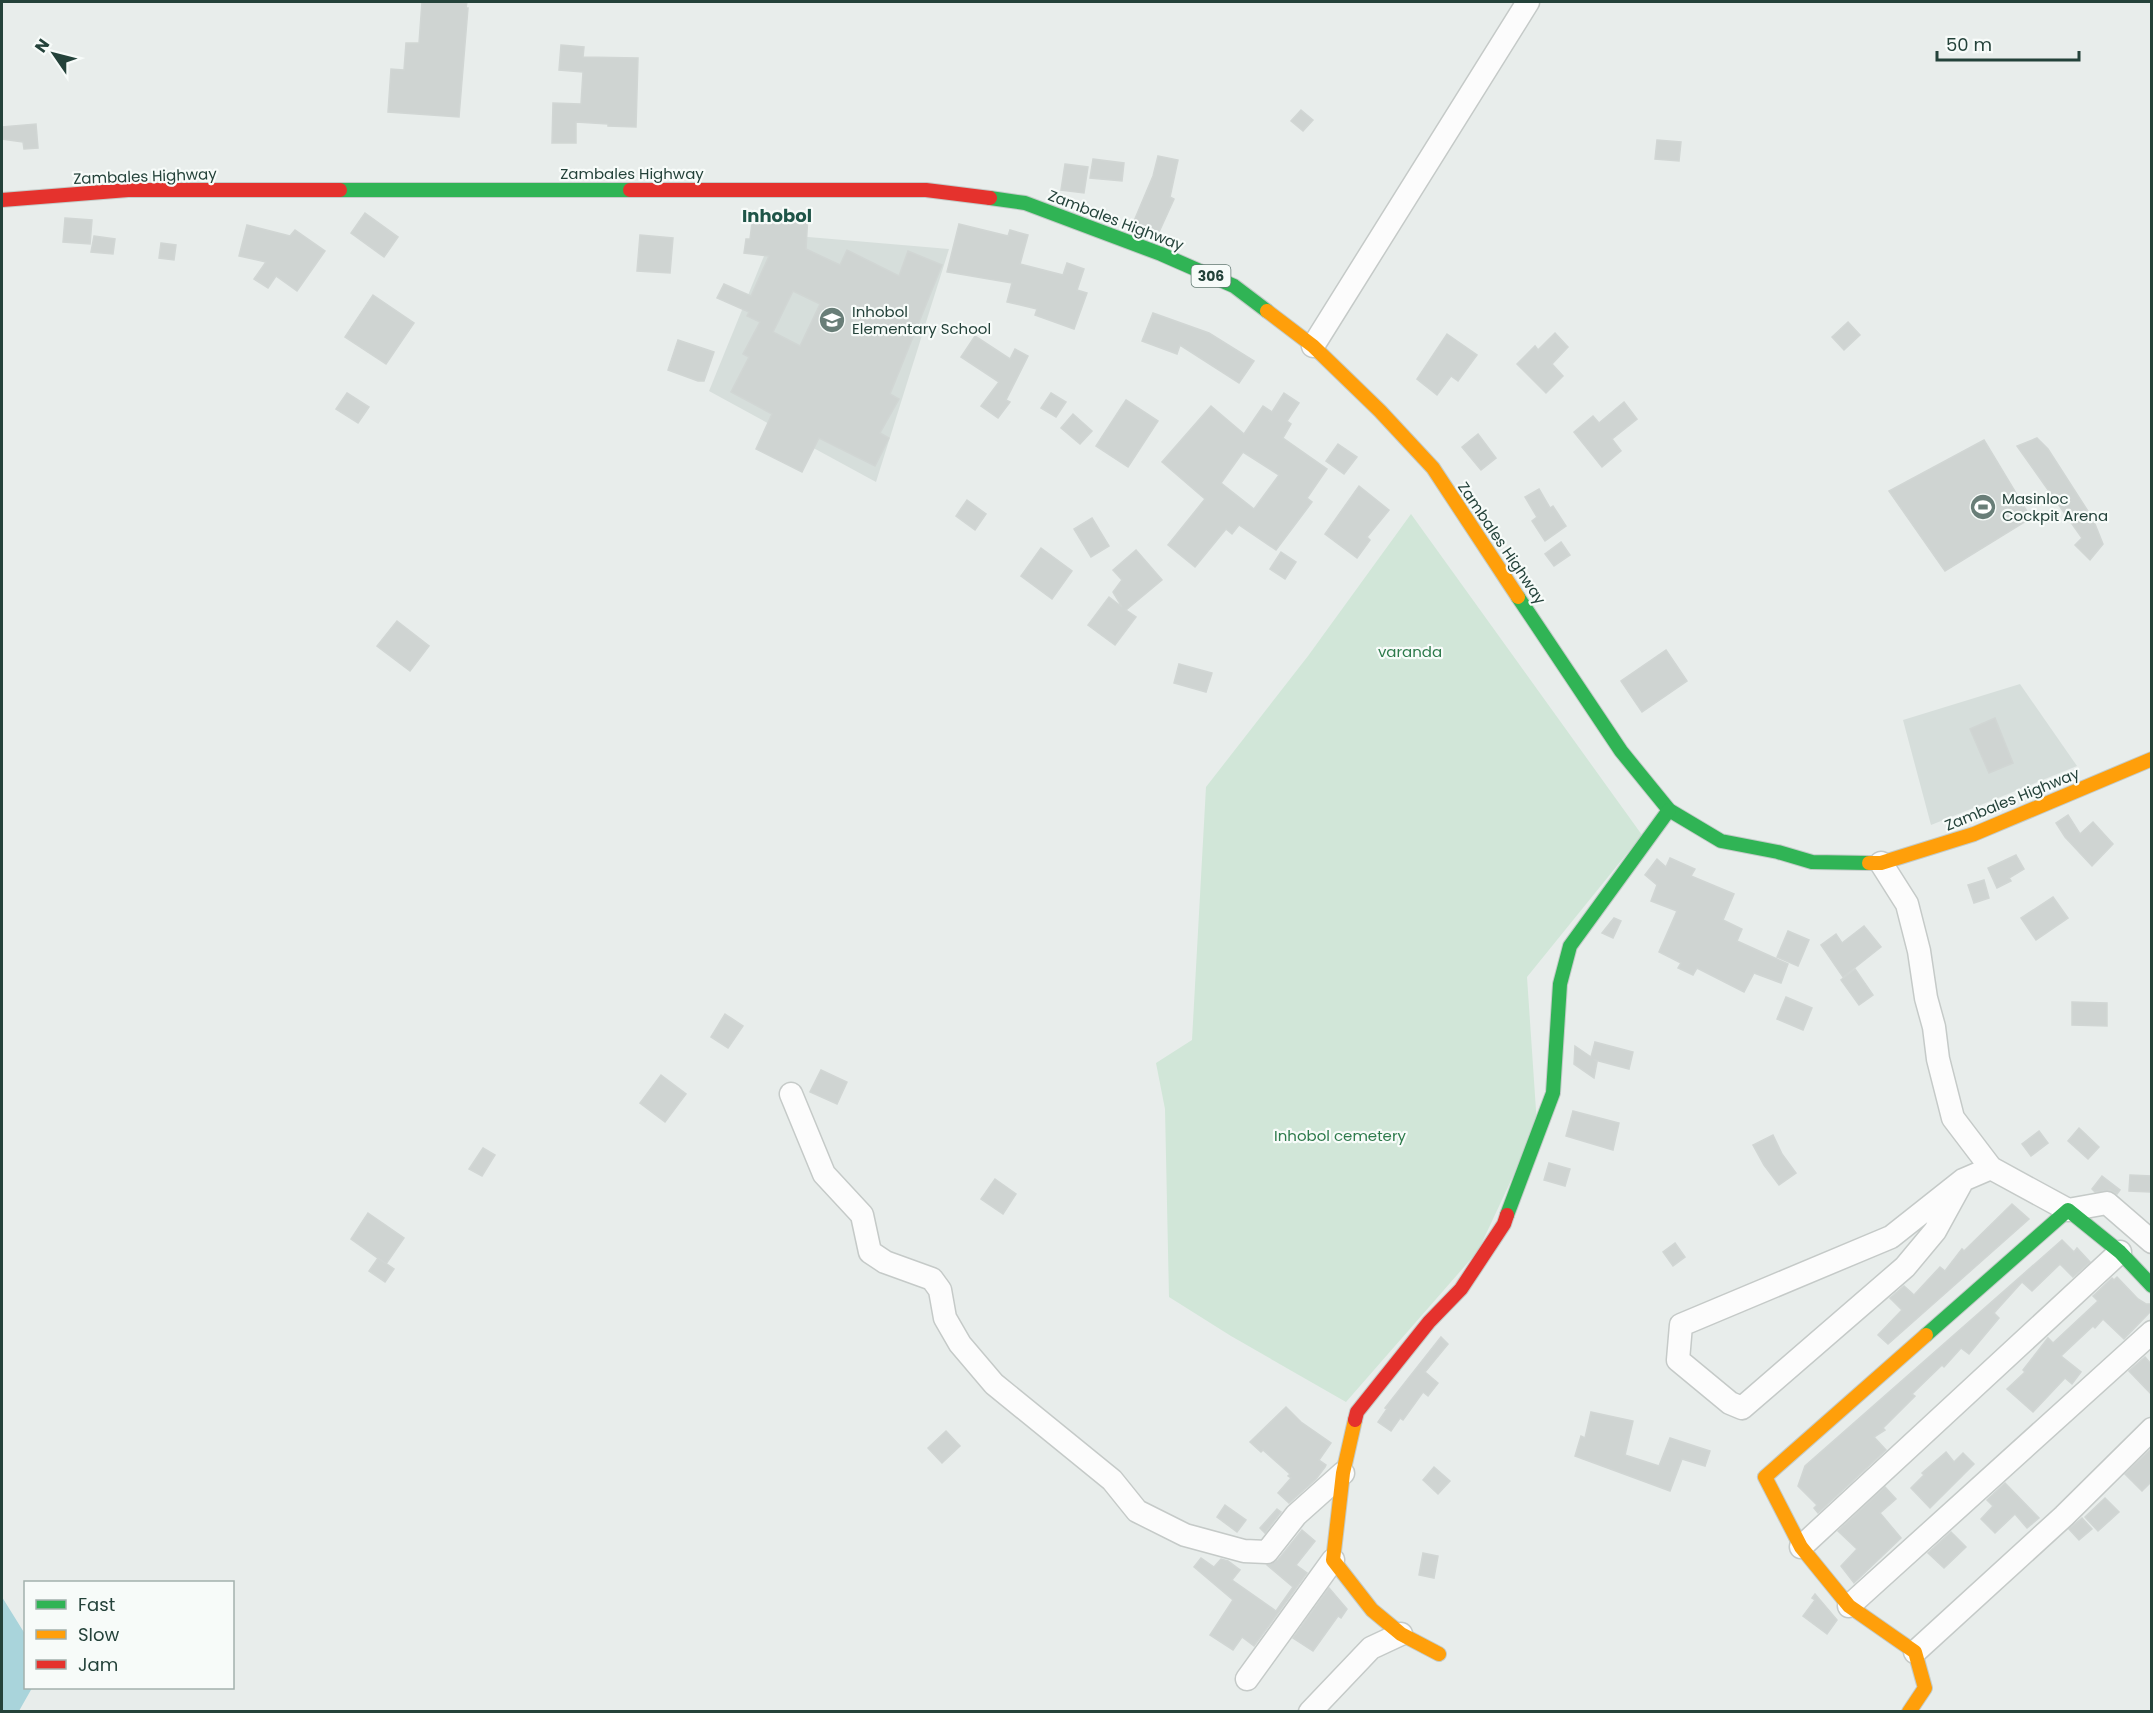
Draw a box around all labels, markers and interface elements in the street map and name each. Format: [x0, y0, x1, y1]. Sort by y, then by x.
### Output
north arrow [24, 24, 84, 84]
scale bar [1937, 24, 2080, 62]
text: 50 m [1946, 32, 1992, 57]
text: N [29, 34, 55, 57]
street label: Zambales Highway [73, 163, 218, 189]
street label: Zambales Highway [560, 163, 704, 184]
street label: Zambales Highway [1045, 184, 1187, 256]
district label: Inhobol [742, 203, 812, 228]
road number: 306 [1192, 265, 1230, 287]
place label: Inhobol Elementary School [852, 301, 991, 339]
school or university icon: Inhobol Elementary School [817, 305, 847, 335]
street label: Zambales Highway [1453, 478, 1551, 609]
place label: Masinloc Cockpit Arena [2002, 488, 2108, 526]
sports icon: Masinloc Cockpit Arena [1968, 492, 1998, 522]
park label: varanda [1378, 641, 1442, 662]
street label: Zambales Highway [1942, 762, 2083, 836]
park label: Inhobol cemetery [1274, 1125, 1406, 1146]
legend [24, 1581, 234, 1689]
text: Fast [78, 1592, 115, 1617]
text: Slow [78, 1622, 120, 1647]
text: Jam [78, 1652, 118, 1677]

